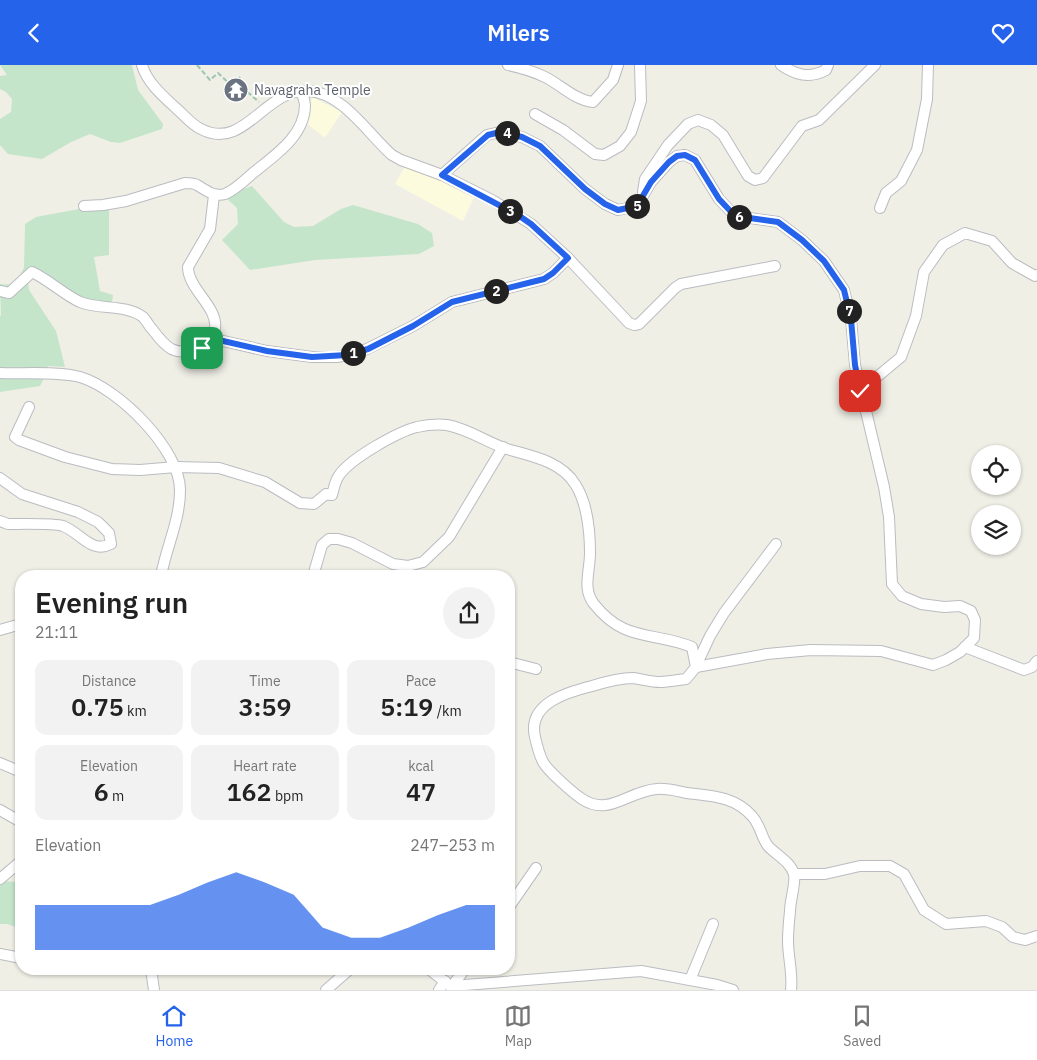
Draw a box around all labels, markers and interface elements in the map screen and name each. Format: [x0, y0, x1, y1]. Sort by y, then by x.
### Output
text: Milers [487, 18, 550, 47]
icon: back [20, 19, 48, 47]
icon: heart [989, 19, 1017, 47]
temple icon: Navagraha Temple [223, 77, 249, 103]
place label: Navagraha Temple [254, 81, 371, 99]
pin: 4 [494, 121, 520, 145]
text: 4 [503, 124, 512, 142]
pin: 5 [624, 193, 650, 219]
text: 5 [633, 197, 642, 215]
pin: 3 [498, 199, 522, 223]
text: 3 [506, 202, 515, 220]
pin: 6 [726, 205, 752, 229]
text: 6 [735, 208, 744, 226]
pin: 2 [484, 279, 508, 303]
text: 2 [492, 282, 501, 300]
pin: 7 [836, 299, 862, 323]
text: 7 [845, 302, 854, 320]
pin [181, 327, 223, 369]
icon: arrive [188, 334, 216, 362]
pin: 1 [340, 341, 366, 365]
text: 1 [349, 344, 358, 362]
pin [839, 370, 881, 412]
icon: check [846, 377, 874, 405]
map controls [971, 445, 1021, 555]
button: locate [971, 445, 1021, 495]
button: layers [971, 505, 1021, 555]
text: Evening run [35, 584, 188, 621]
button: share [443, 587, 495, 639]
text: 21:11 [35, 622, 78, 642]
text: Distance [82, 672, 136, 690]
text: Time [249, 672, 281, 690]
text: Pace [406, 672, 436, 690]
text: 0.75 [71, 690, 124, 723]
text: 3:59 [239, 690, 291, 723]
text: 5:19 [380, 690, 433, 723]
text: km [124, 702, 147, 720]
text: /km [433, 702, 462, 720]
text: Elevation [80, 757, 138, 775]
text: Heart rate [233, 757, 297, 775]
text: kcal [408, 757, 434, 775]
text: 6 [94, 775, 109, 808]
text: 162 [227, 775, 272, 808]
text: 47 [406, 775, 436, 808]
text: m [109, 787, 124, 805]
text: bpm [272, 787, 303, 805]
text: Elevation [35, 835, 101, 855]
text: 247–253 m [410, 835, 495, 855]
tab: Home [156, 1002, 193, 1050]
tab: Map [504, 1002, 532, 1050]
tab: Saved [843, 1002, 881, 1050]

